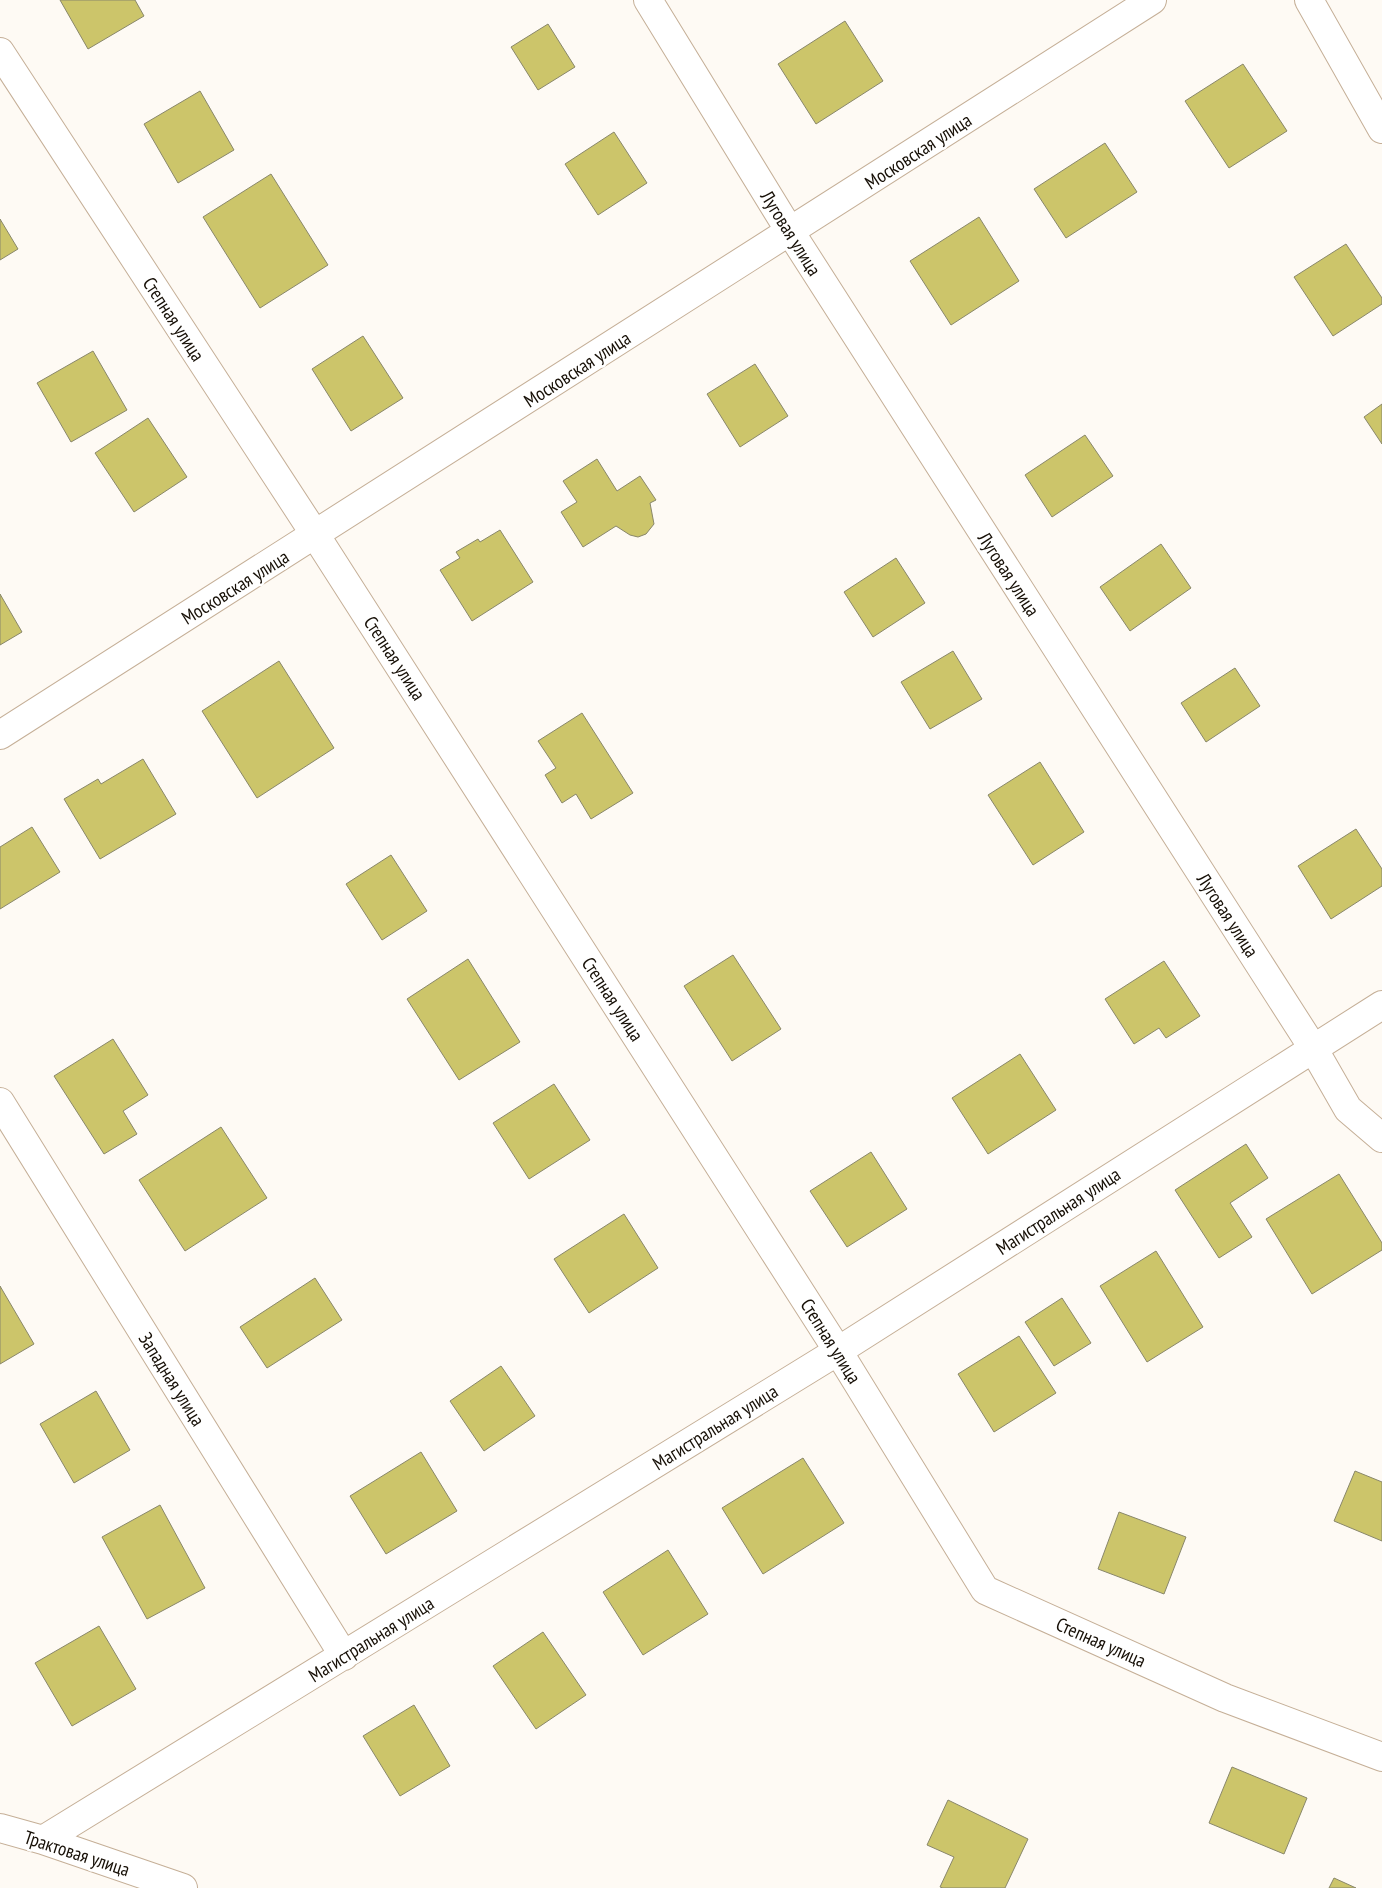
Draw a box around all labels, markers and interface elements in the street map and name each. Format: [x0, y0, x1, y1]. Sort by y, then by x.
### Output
street label: Московская улица [860, 108, 976, 194]
street label: Луговая улица [755, 185, 827, 280]
street label: Степная улица [138, 272, 210, 366]
street label: Московская улица [519, 326, 635, 412]
street label: Луговая улица [972, 526, 1045, 621]
street label: Московская улица [177, 544, 293, 630]
street label: Степная улица [359, 611, 431, 705]
street label: Луговая улица [1191, 867, 1264, 962]
street label: Степная улица [577, 952, 649, 1046]
street label: Магистральная улица [991, 1162, 1125, 1260]
street label: Степная улица [795, 1294, 867, 1388]
street label: Западная улица [134, 1328, 210, 1430]
street label: Магистральная улица [648, 1379, 782, 1475]
street label: Магистральная улица [304, 1591, 438, 1687]
street label: Степная улица [1052, 1612, 1150, 1672]
street label: Трактовая улица [21, 1825, 133, 1881]

